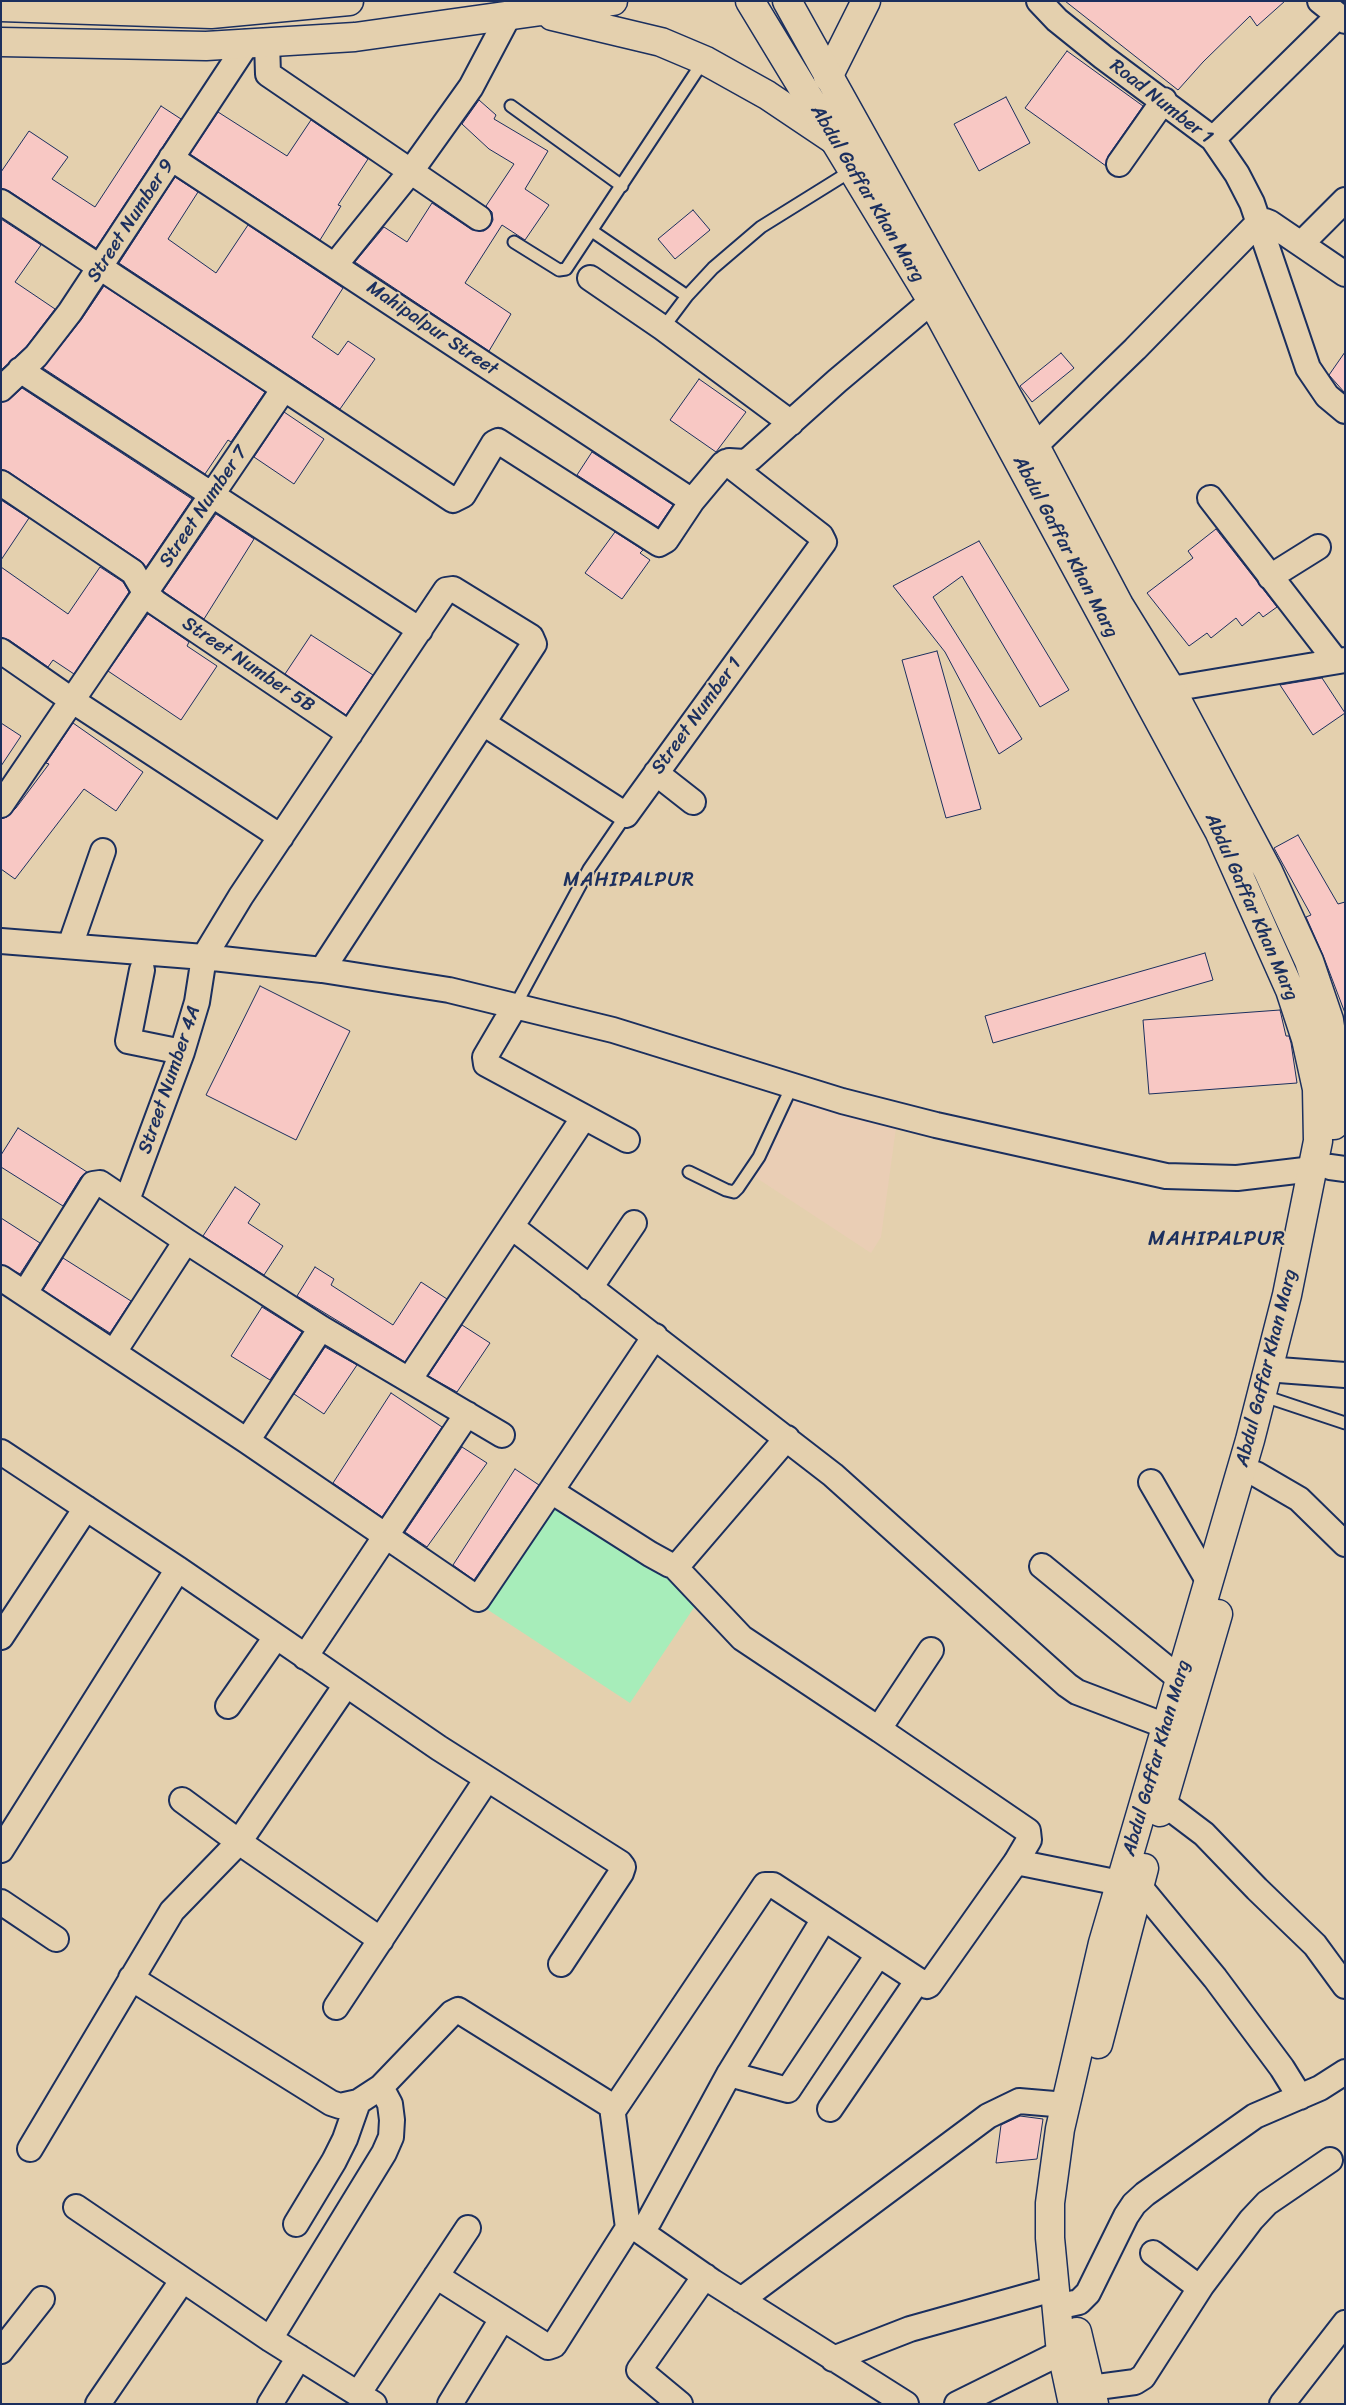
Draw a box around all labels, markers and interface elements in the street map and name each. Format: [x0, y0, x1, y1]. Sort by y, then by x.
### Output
street label: Road Number 1 [1105, 55, 1217, 149]
street label: Abdul Gaffar Khan Marg [805, 101, 929, 287]
street label: Street Number 9 [83, 155, 179, 287]
street label: Mahipalpur Street [362, 277, 502, 381]
street label: Street Number 7 [155, 442, 253, 572]
street label: Abdul Gaffar Khan Marg [1007, 452, 1123, 642]
street label: Street Number 5B [178, 612, 318, 718]
street label: Street Number 1 [647, 653, 747, 779]
street label: Abdul Gaffar Khan Marg [1199, 810, 1303, 1004]
district label: MAHIPALPUR [563, 869, 695, 893]
street label: Street Number 4A [134, 1003, 206, 1157]
district label: MAHIPALPUR [1148, 1227, 1286, 1253]
street label: Abdul Gaffar Khan Marg [1231, 1267, 1303, 1469]
street label: Abdul Gaffar Khan Marg [1118, 1657, 1196, 1859]

